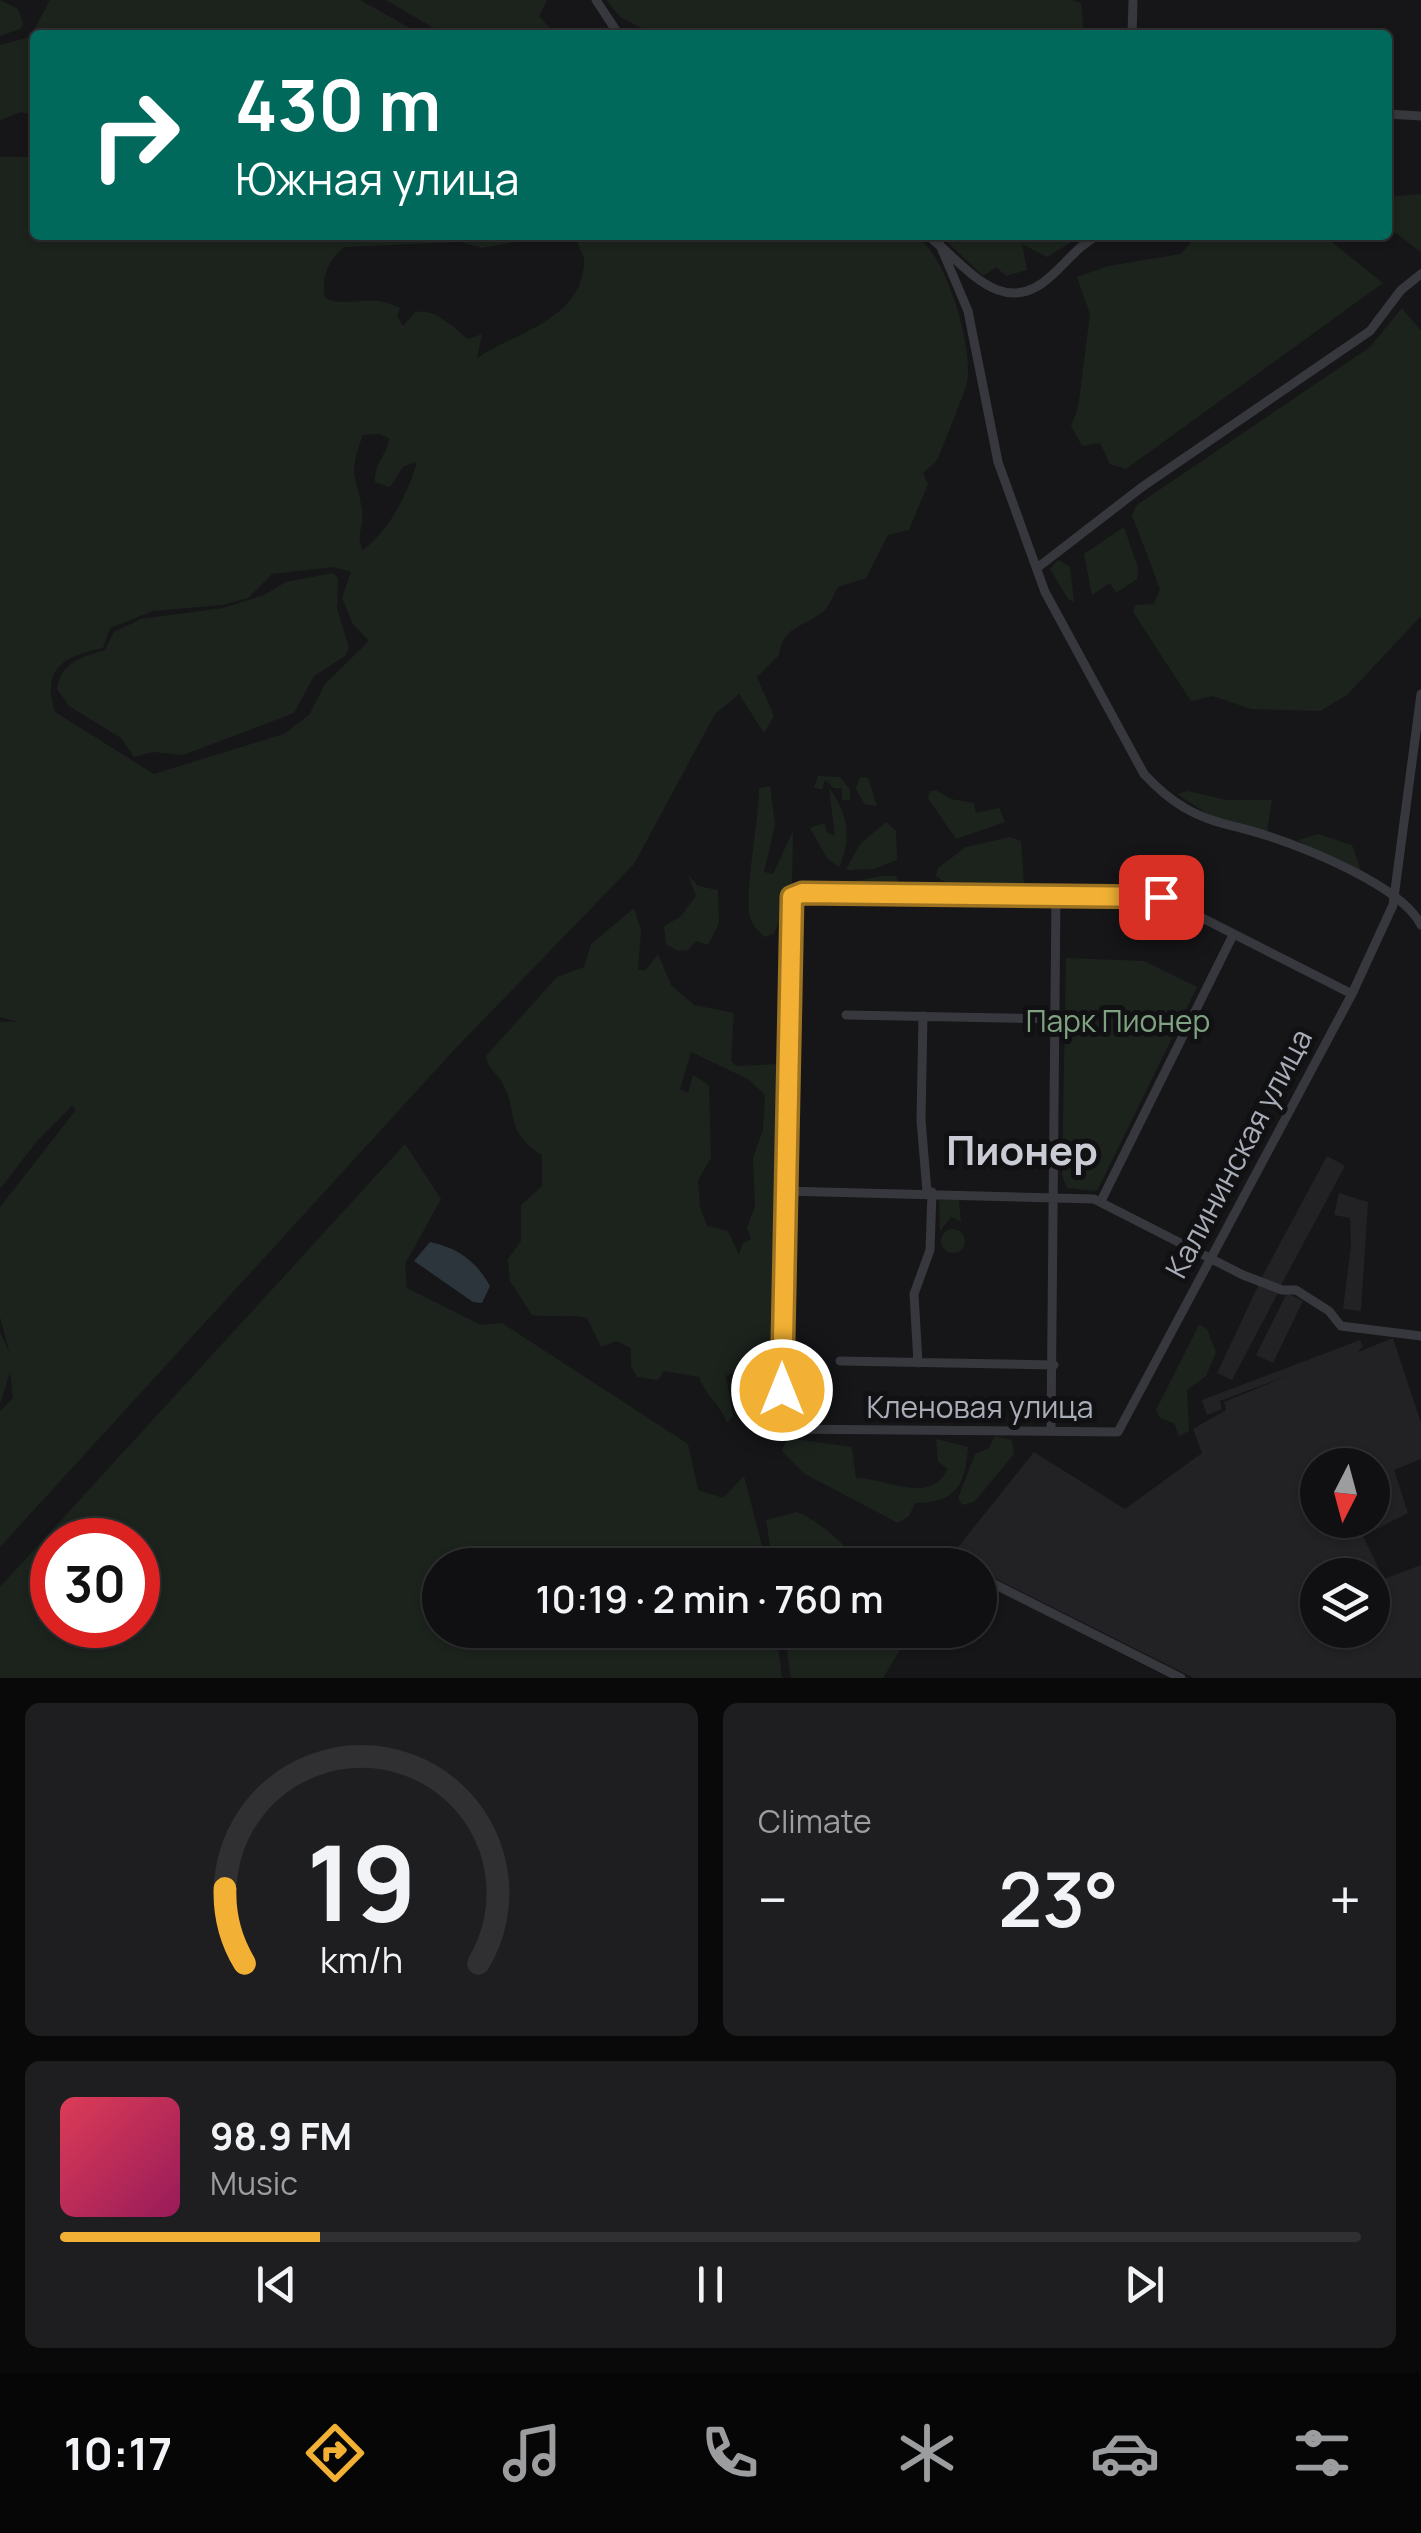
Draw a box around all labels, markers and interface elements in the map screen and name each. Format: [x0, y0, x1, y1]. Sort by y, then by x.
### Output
text: 430 m [235, 56, 441, 152]
icon: right [70, 70, 200, 200]
text: Южная улица [235, 147, 519, 209]
pin [1119, 855, 1204, 940]
icon: arrive [1134, 870, 1189, 925]
park label: Парк Пионер [1026, 1000, 1210, 1041]
street label: Калининская улица [1155, 1021, 1321, 1285]
district label: Пионер [946, 1122, 1098, 1177]
position arrow [730, 1338, 834, 1442]
street label: Кленовая улица [867, 1386, 1093, 1427]
north arrow [1300, 1448, 1390, 1538]
map controls [1300, 1448, 1390, 1648]
speed limit sign: 30 [30, 1518, 160, 1648]
button: layers [1300, 1558, 1390, 1648]
text: 10:19 · 2 min · 760 m [535, 1572, 884, 1624]
text: Climate [758, 1799, 872, 1843]
text: 19 [306, 1810, 417, 1952]
text: 23° [998, 1847, 1119, 1950]
text: − [758, 1861, 788, 1937]
text: + [1329, 1861, 1361, 1937]
text: km/h [320, 1935, 403, 1984]
text: 98.9 FM [210, 2109, 352, 2161]
text: Music [210, 2161, 298, 2205]
icon: previous [249, 2257, 304, 2312]
icon: pause [683, 2257, 738, 2312]
icon: next [1117, 2257, 1172, 2312]
icon: directions [300, 2418, 370, 2488]
icon: music [497, 2418, 567, 2488]
icon: phone [695, 2418, 765, 2488]
icon: climate [892, 2418, 962, 2488]
icon: car [1090, 2418, 1160, 2488]
icon: filters [1287, 2418, 1357, 2488]
text: 10:17 [64, 2422, 172, 2484]

